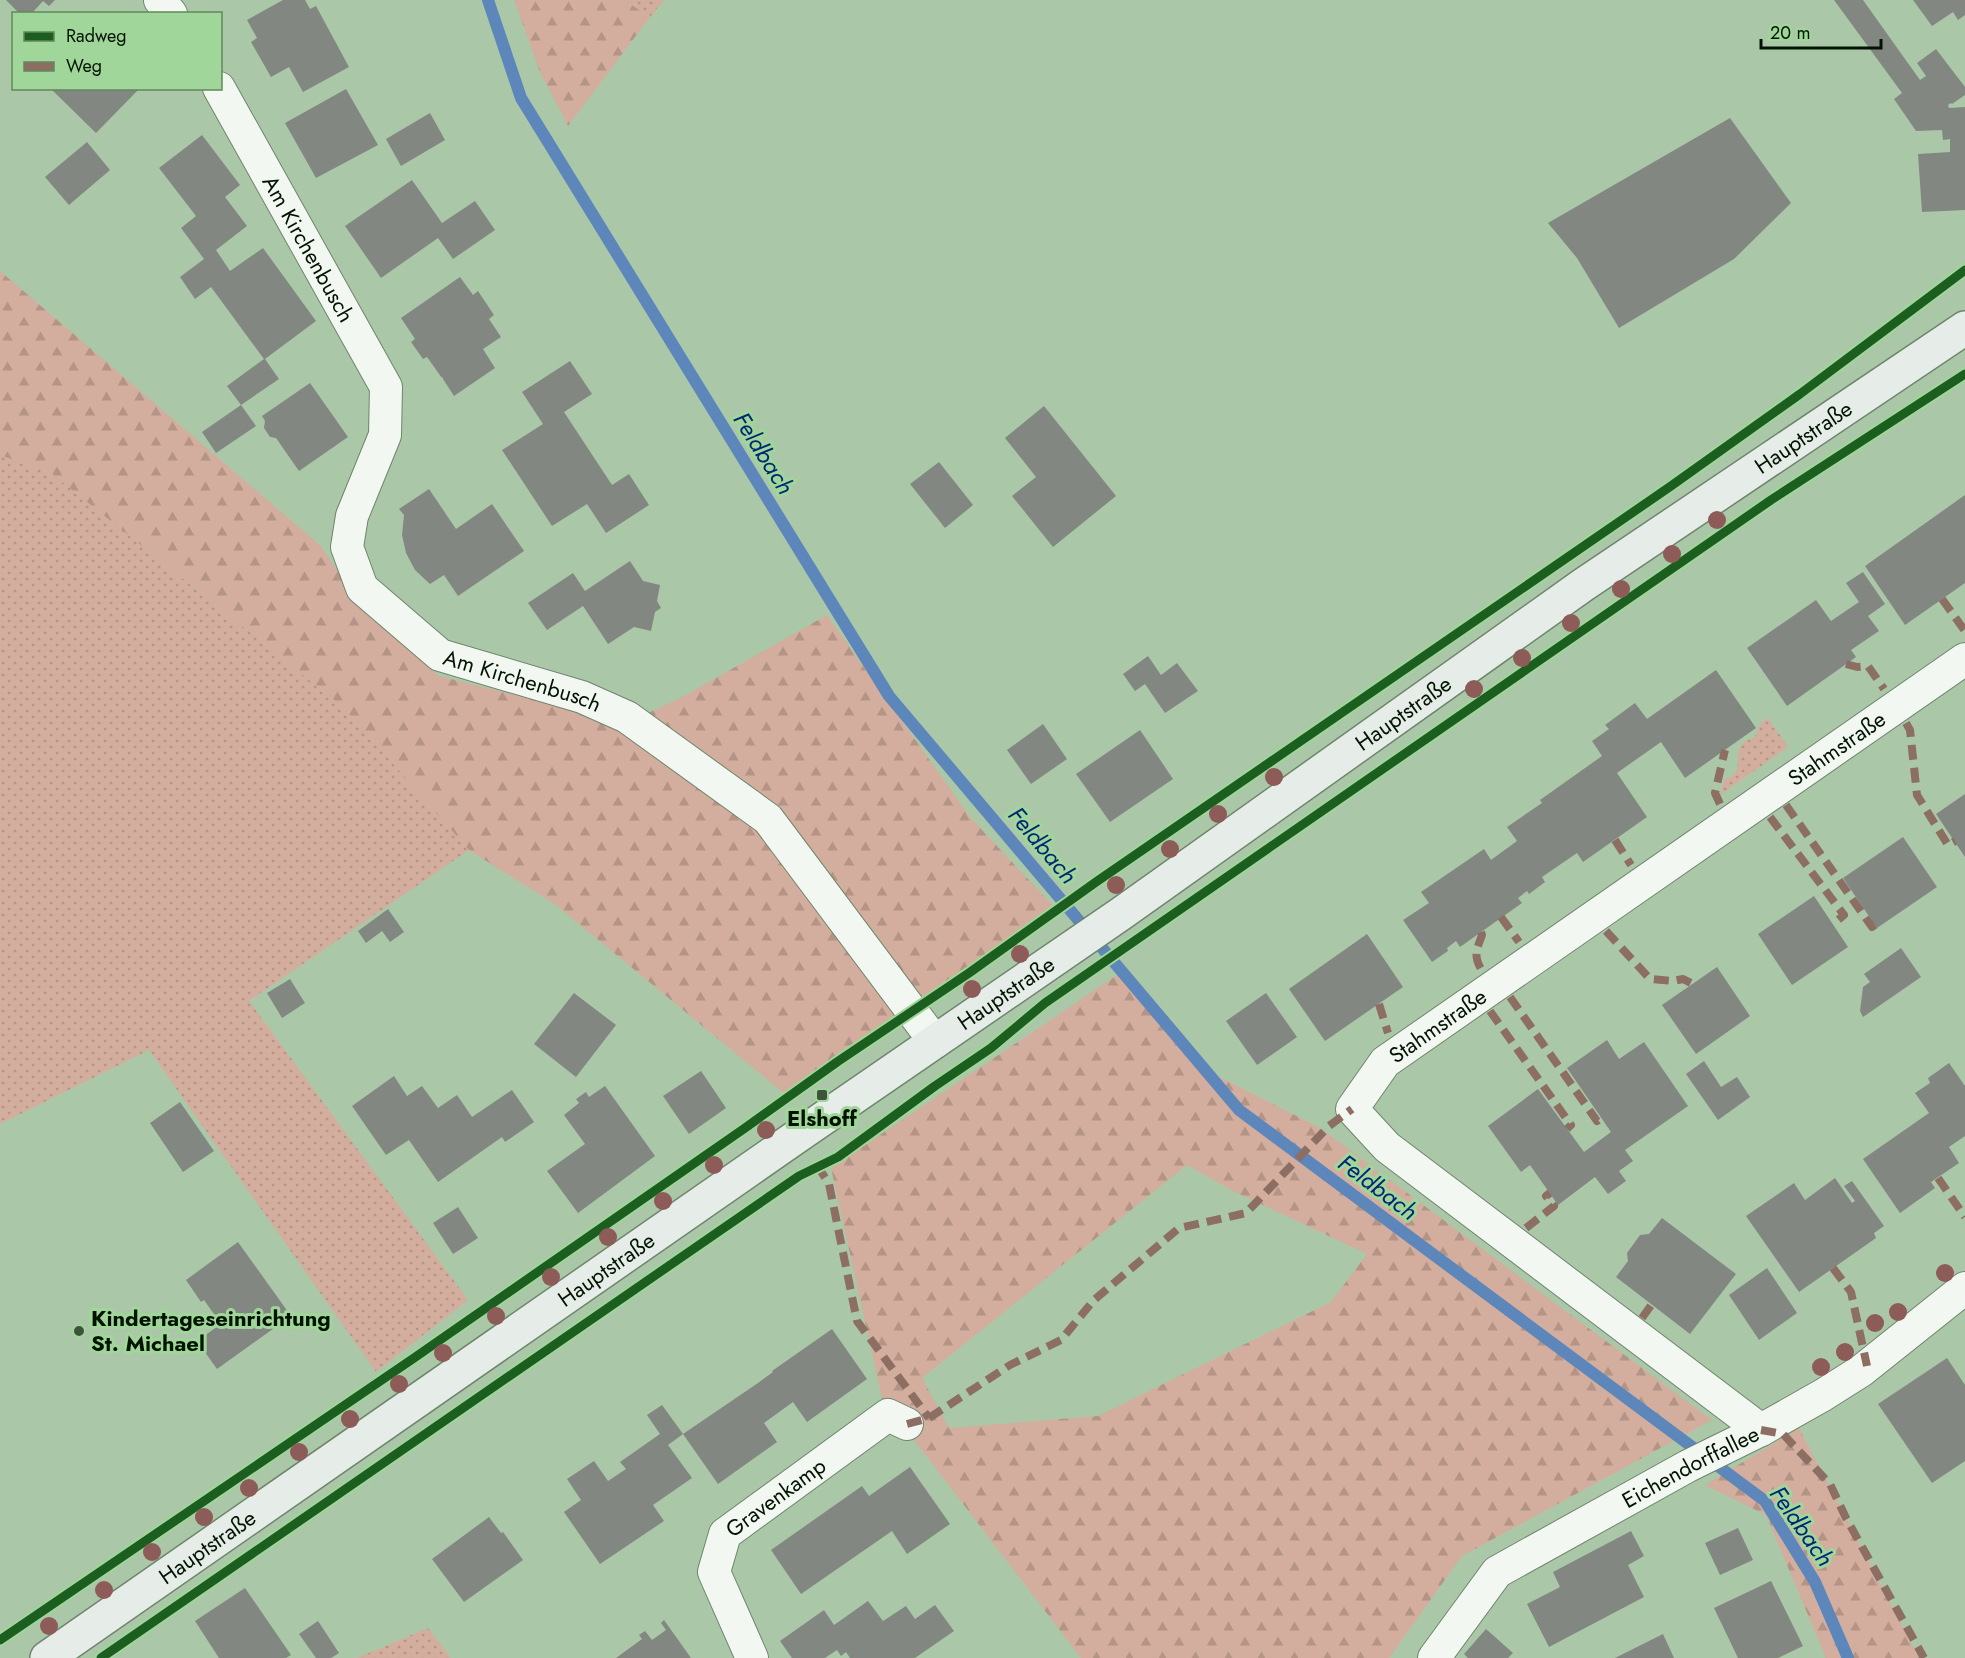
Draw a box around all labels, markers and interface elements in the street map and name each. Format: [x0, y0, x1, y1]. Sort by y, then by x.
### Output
legend [12, 12, 222, 90]
scale bar [1761, 12, 1881, 50]
text: 20 m [1770, 20, 1810, 46]
text: Radweg [66, 23, 127, 49]
text: Weg [66, 53, 102, 79]
street label: Am Kirchenbusch [255, 169, 363, 328]
street label: Hauptstraße [1748, 392, 1858, 481]
water label: Feldbach [725, 405, 803, 501]
street label: Am Kirchenbusch [440, 641, 607, 720]
street label: Hauptstraße [1348, 668, 1458, 758]
street label: Stahmstraße [1781, 703, 1892, 794]
water label: Feldbach [1000, 799, 1086, 891]
street label: Hauptstraße [951, 948, 1061, 1038]
street label: Stahmstraße [1382, 980, 1493, 1071]
marker: Elshoff [815, 1088, 829, 1102]
place label: Elshoff [787, 1102, 858, 1134]
water label: Feldbach [1331, 1146, 1425, 1228]
street label: Hauptstraße [551, 1224, 661, 1314]
place label: Kindertageseinrichtung St. Michael [91, 1302, 331, 1359]
marker: Kindertageseinrichtung St. Michael [72, 1324, 86, 1338]
street label: Eichendorffallee [1616, 1417, 1765, 1516]
street label: Gravenkamp [719, 1450, 832, 1545]
water label: Feldbach [1761, 1479, 1843, 1573]
street label: Hauptstraße [152, 1502, 262, 1592]

